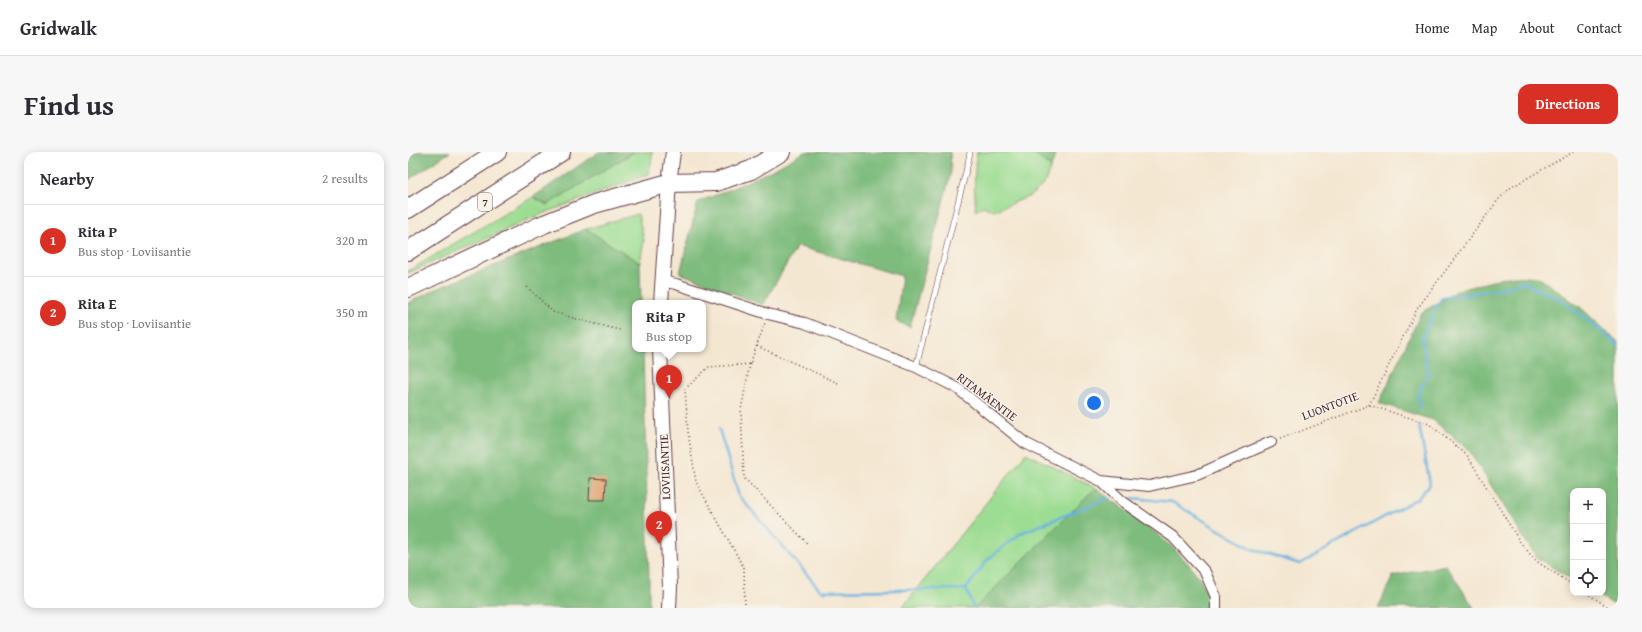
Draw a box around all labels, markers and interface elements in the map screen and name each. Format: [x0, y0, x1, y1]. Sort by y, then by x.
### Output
text: Gridwalk [20, 14, 97, 42]
text: Home [1415, 18, 1450, 38]
text: Map [1472, 18, 1497, 38]
text: About [1519, 18, 1555, 38]
text: Contact [1577, 18, 1622, 38]
text: Find us [24, 84, 114, 125]
button: Directions [1518, 84, 1618, 124]
text: Nearby [40, 166, 94, 191]
text: 2 results [322, 169, 368, 188]
road number: 7 [478, 193, 492, 211]
text: Rita P [78, 221, 117, 242]
text: 1 [50, 231, 56, 250]
text: 320 m [336, 231, 368, 250]
text: Bus stop · Loviisantie [78, 242, 191, 261]
text: Rita E [78, 293, 117, 314]
popup [632, 300, 706, 352]
text: 2 [50, 303, 56, 322]
text: 350 m [336, 303, 368, 322]
text: Rita P [646, 306, 685, 327]
text: Bus stop · Loviisantie [78, 314, 191, 333]
text: Bus stop [646, 327, 692, 346]
pin: 1 [656, 365, 682, 398]
street label: RITAMÄENTIE [954, 368, 1021, 425]
street label: LUONTOTIE [1299, 387, 1361, 424]
your location [1084, 393, 1104, 413]
street label: LOVIISANTIE [655, 434, 674, 500]
map controls [1570, 488, 1606, 596]
button: + [1570, 488, 1606, 524]
pin: 2 [646, 511, 672, 544]
button: − [1570, 524, 1606, 560]
button: locate [1570, 560, 1606, 596]

